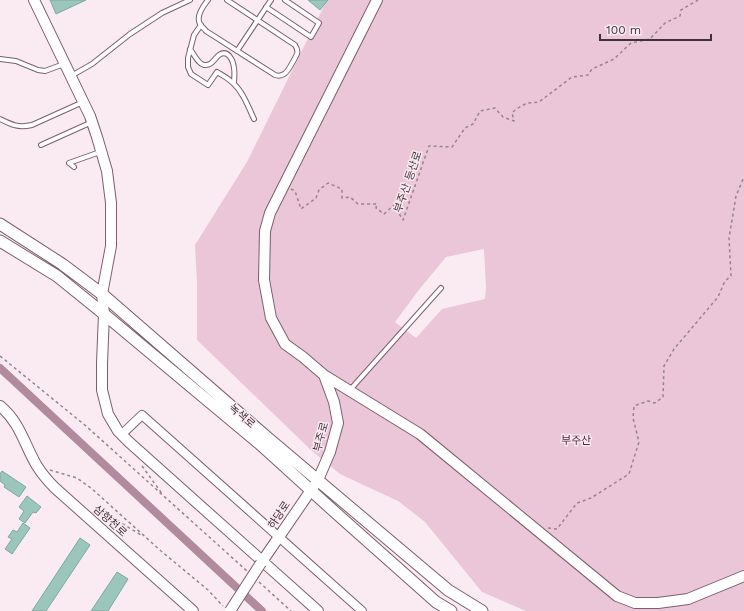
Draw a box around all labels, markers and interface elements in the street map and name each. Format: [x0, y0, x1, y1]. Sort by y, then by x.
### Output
scale bar [600, 16, 711, 42]
text: 100 m [606, 23, 641, 37]
street label: 부주산 등산로 [391, 149, 425, 215]
street label: 녹색로 [226, 401, 258, 431]
street label: 부주로 [311, 421, 331, 453]
park label: 부주산 [561, 434, 591, 447]
street label: 하당로 [265, 499, 293, 531]
street label: 삼향천로 [91, 503, 129, 539]

